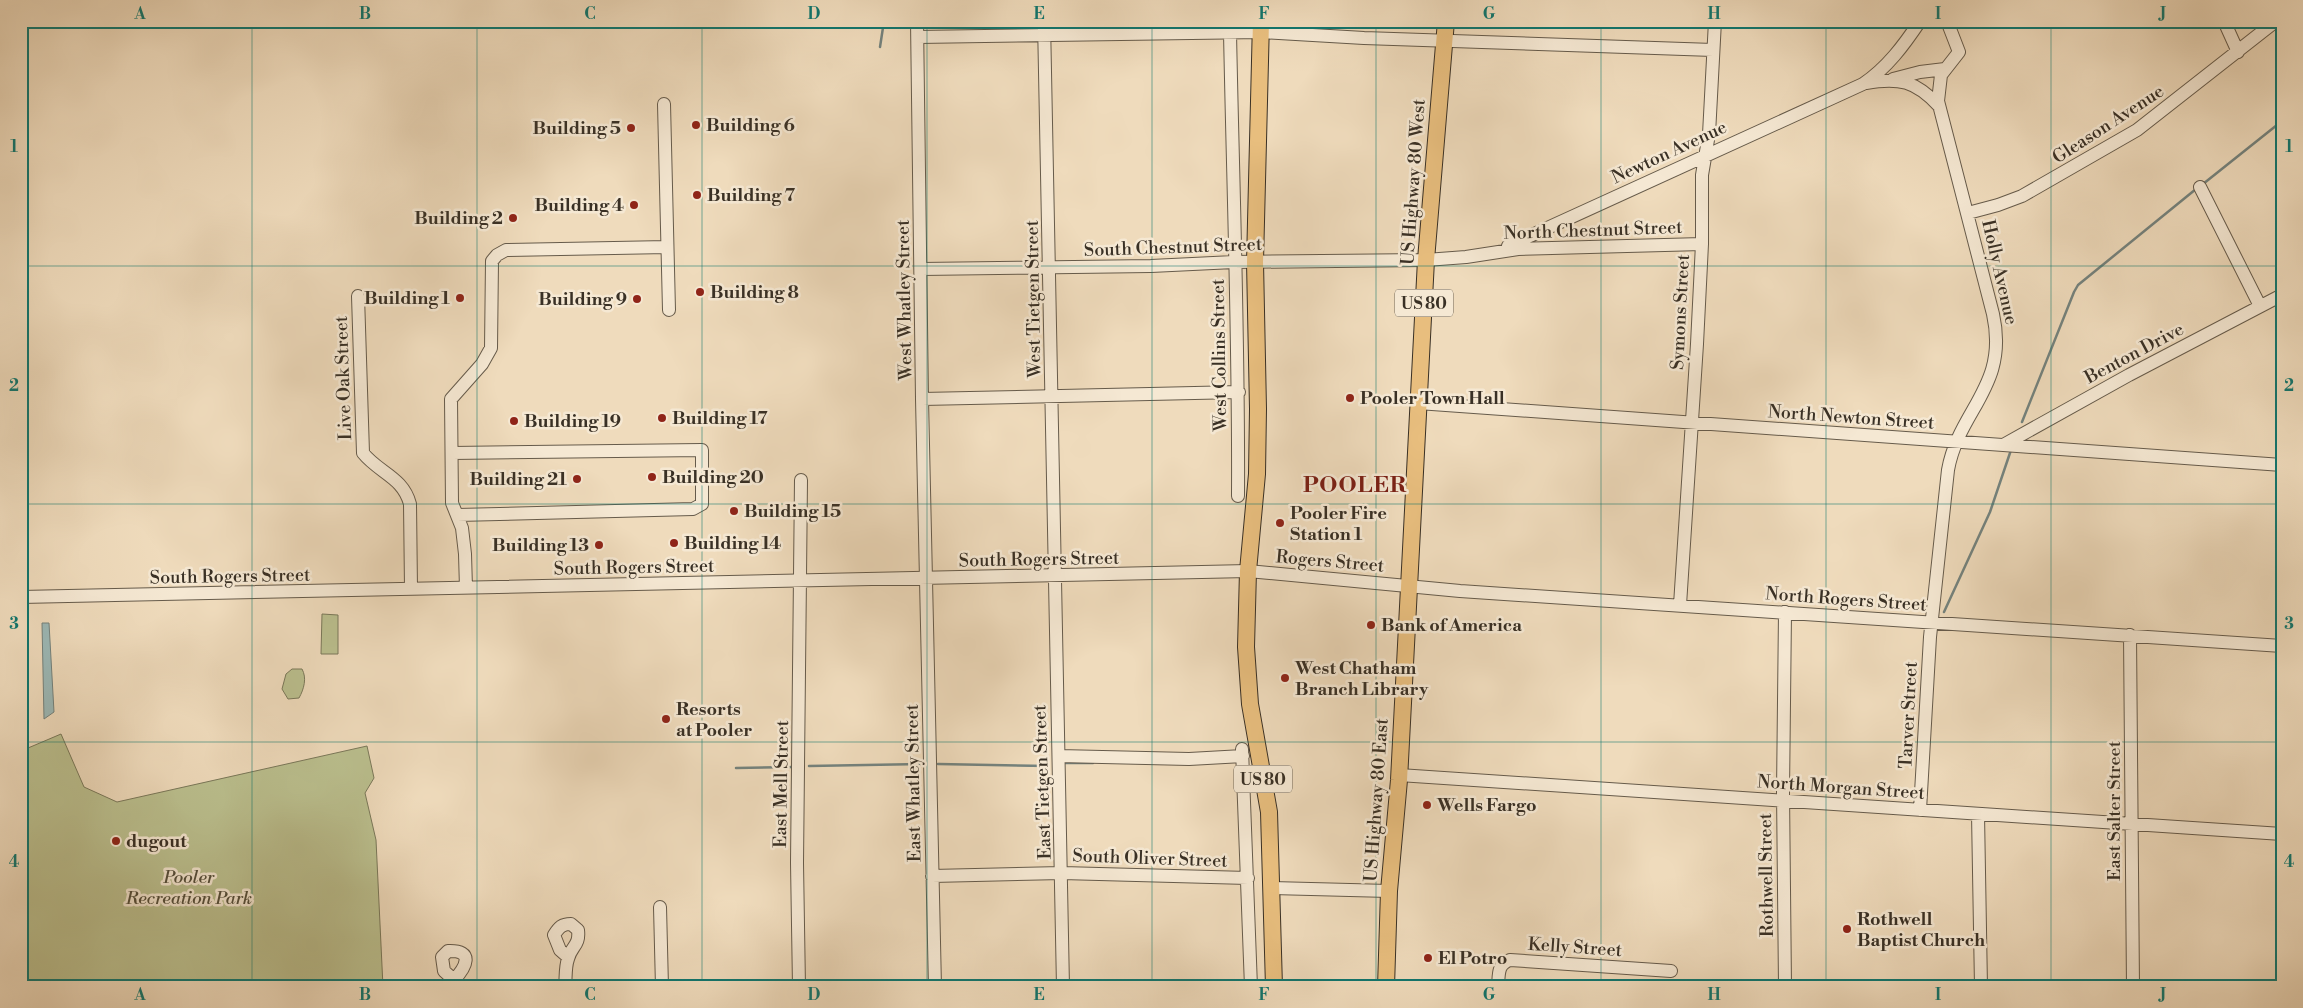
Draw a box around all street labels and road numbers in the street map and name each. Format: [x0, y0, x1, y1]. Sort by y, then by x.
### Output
street label: Gleason Avenue [2048, 80, 2168, 169]
street label: US Highway 80 West [1396, 97, 1431, 266]
street label: Newton Avenue [1608, 116, 1731, 189]
street label: North Chestnut Street [1503, 216, 1684, 245]
street label: Holly Avenue [1976, 217, 2023, 327]
street label: West Whatley Street [892, 219, 917, 382]
street label: West Tietgen Street [1021, 219, 1046, 379]
street label: South Chestnut Street [1084, 233, 1263, 262]
street label: Symons Street [1666, 253, 1695, 370]
street label: West Collins Street [1207, 278, 1232, 433]
road number: US 80 [1395, 290, 1453, 316]
street label: Live Oak Street [330, 315, 357, 441]
street label: Benton Drive [2080, 318, 2188, 390]
street label: North Newton Street [1767, 400, 1936, 435]
street label: Rogers Street [1275, 545, 1386, 578]
street label: South Rogers Street [959, 547, 1120, 572]
street label: South Rogers Street [554, 555, 715, 580]
street label: South Rogers Street [150, 564, 311, 589]
street label: North Rogers Street [1765, 582, 1928, 617]
street label: Tarver Street [1894, 660, 1923, 769]
street label: East Whatley Street [901, 703, 926, 862]
street label: East Tietgen Street [1028, 703, 1057, 860]
street label: US Highway 80 East [1359, 717, 1394, 883]
street label: East Mell Street [769, 719, 794, 848]
street label: East Salter Street [2103, 740, 2126, 881]
road number: US 80 [1234, 766, 1292, 792]
street label: North Morgan Street [1756, 770, 1926, 805]
street label: Rothwell Street [1754, 812, 1779, 937]
street label: South Oliver Street [1072, 844, 1229, 873]
street label: Kelly Street [1527, 933, 1623, 962]

